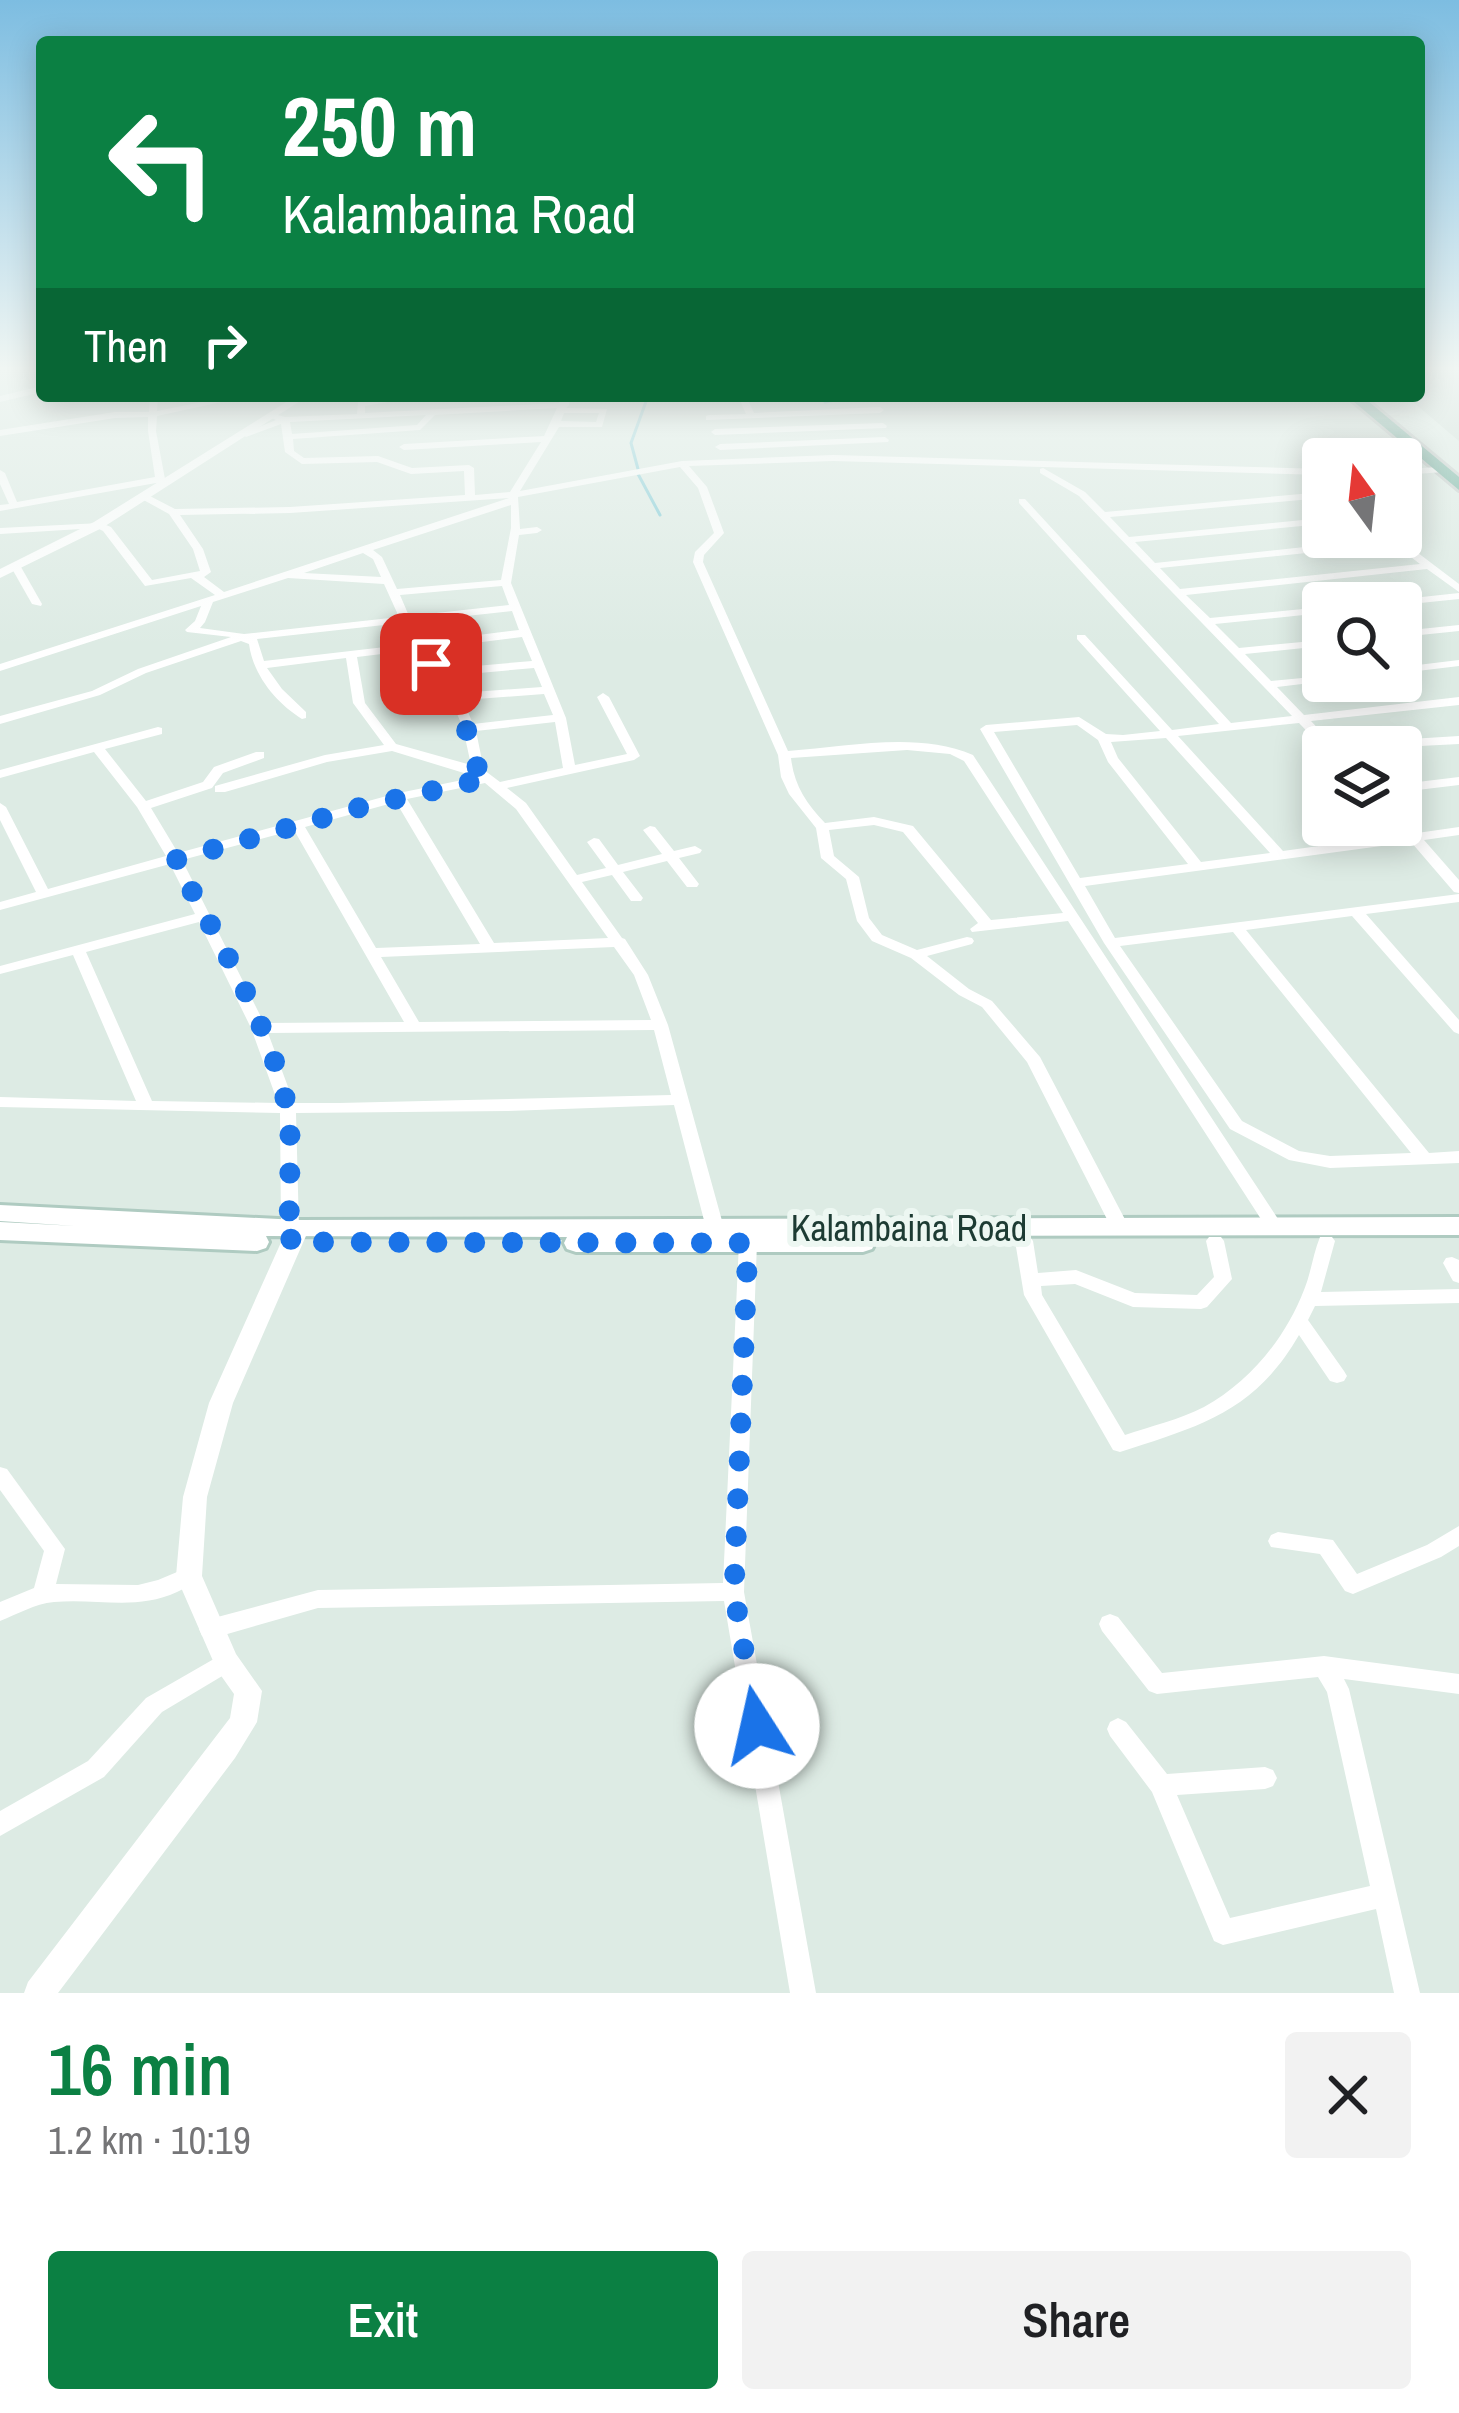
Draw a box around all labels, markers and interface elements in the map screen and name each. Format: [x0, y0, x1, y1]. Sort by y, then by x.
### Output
text: 250 m [282, 69, 477, 182]
icon: left [84, 84, 240, 240]
text: Kalambaina Road [282, 177, 636, 250]
icon: right [192, 312, 258, 378]
text: Then [84, 315, 168, 376]
north arrow [1302, 438, 1422, 558]
map controls [1302, 438, 1422, 846]
button: search [1302, 582, 1422, 702]
pin [380, 613, 482, 715]
icon: arrive [398, 631, 464, 697]
button: layers [1302, 726, 1422, 846]
street label: Kalambaina Road [791, 1204, 1027, 1252]
position arrow [694, 1663, 820, 1789]
text: 16 min [48, 2020, 233, 2117]
button: close [1285, 2032, 1411, 2158]
text: 1.2 km · 10:19 [48, 2114, 251, 2166]
button: Exit [48, 2251, 718, 2389]
button: Share [742, 2251, 1411, 2389]

